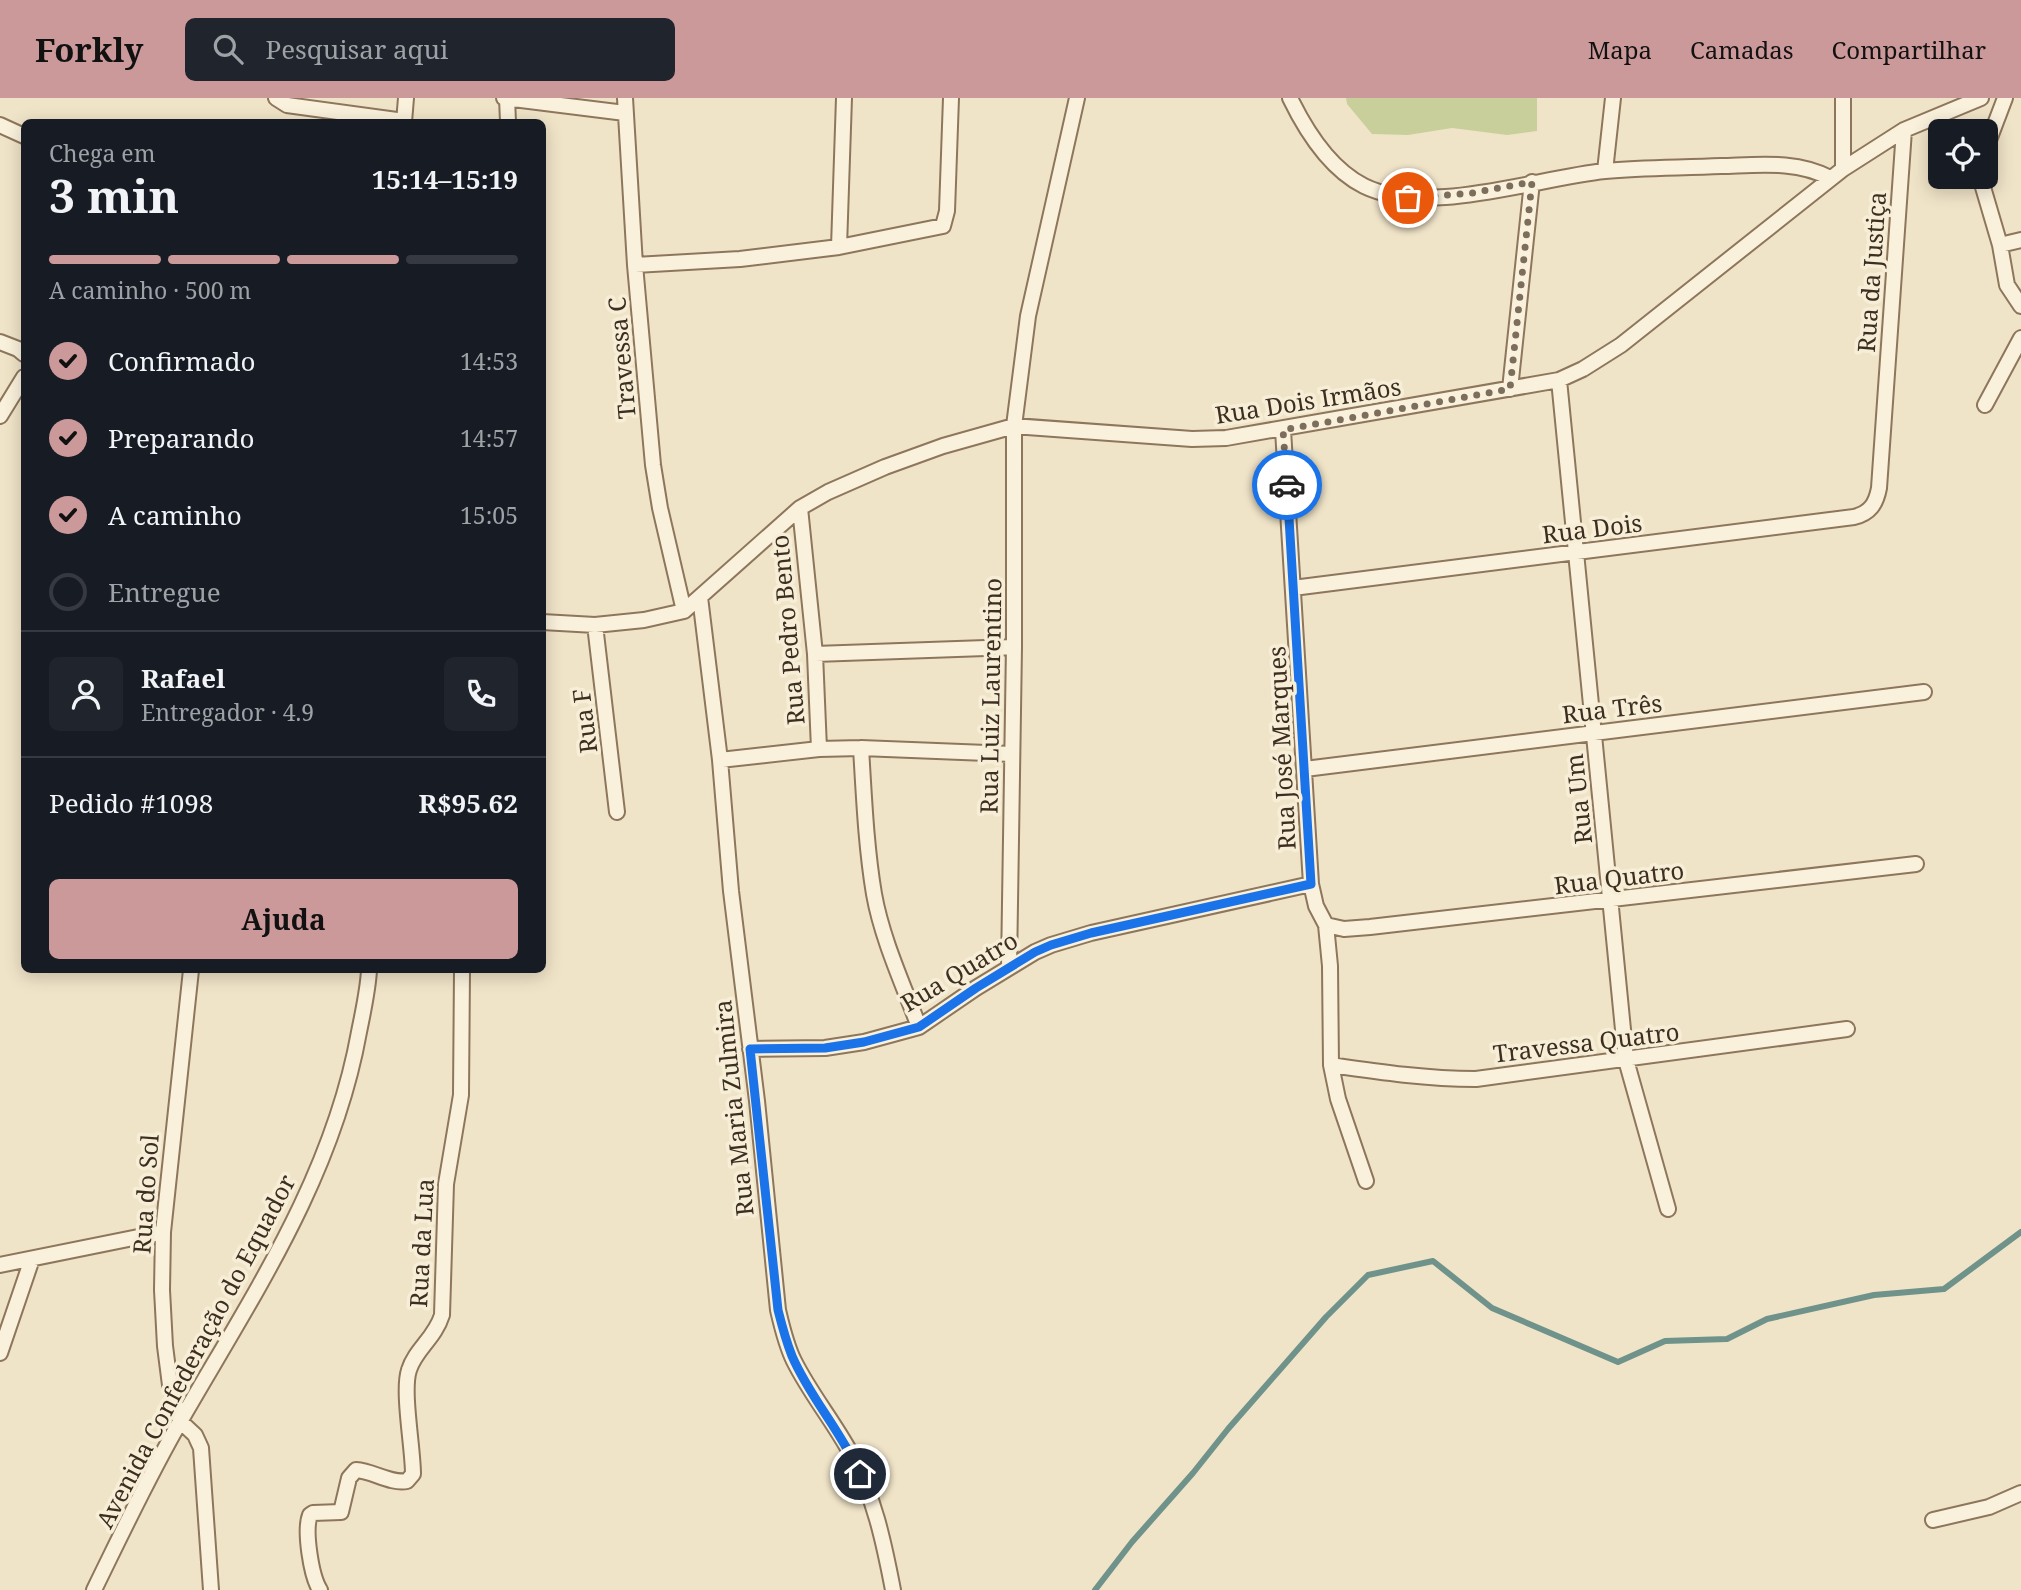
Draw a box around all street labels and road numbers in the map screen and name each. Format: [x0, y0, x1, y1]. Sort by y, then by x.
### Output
street label: Rua da Justiça [1849, 190, 1893, 354]
street label: Travessa C [599, 296, 643, 420]
street label: Rua Dois Irmãos [1213, 369, 1403, 431]
street label: Rua Dois [1540, 505, 1644, 551]
street label: Rua Pedro Bento [762, 534, 812, 726]
street label: Rua Luiz Laurentino [971, 578, 1009, 814]
street label: Rua José Marques [1259, 645, 1303, 851]
street label: Rua Três [1560, 686, 1664, 730]
street label: Rua F [564, 687, 604, 755]
street label: Rua Um [1557, 752, 1599, 846]
street label: Rua Quatro [1552, 853, 1686, 901]
street label: Rua Quatro [894, 923, 1024, 1019]
street label: Rua Maria Zulmira [705, 998, 761, 1218]
street label: Travessa Quatro [1491, 1014, 1681, 1070]
street label: Rua do Sol [124, 1132, 166, 1255]
street label: Avenida Confederação do Equador [87, 1168, 303, 1534]
street label: Rua da Lua [401, 1178, 441, 1308]

